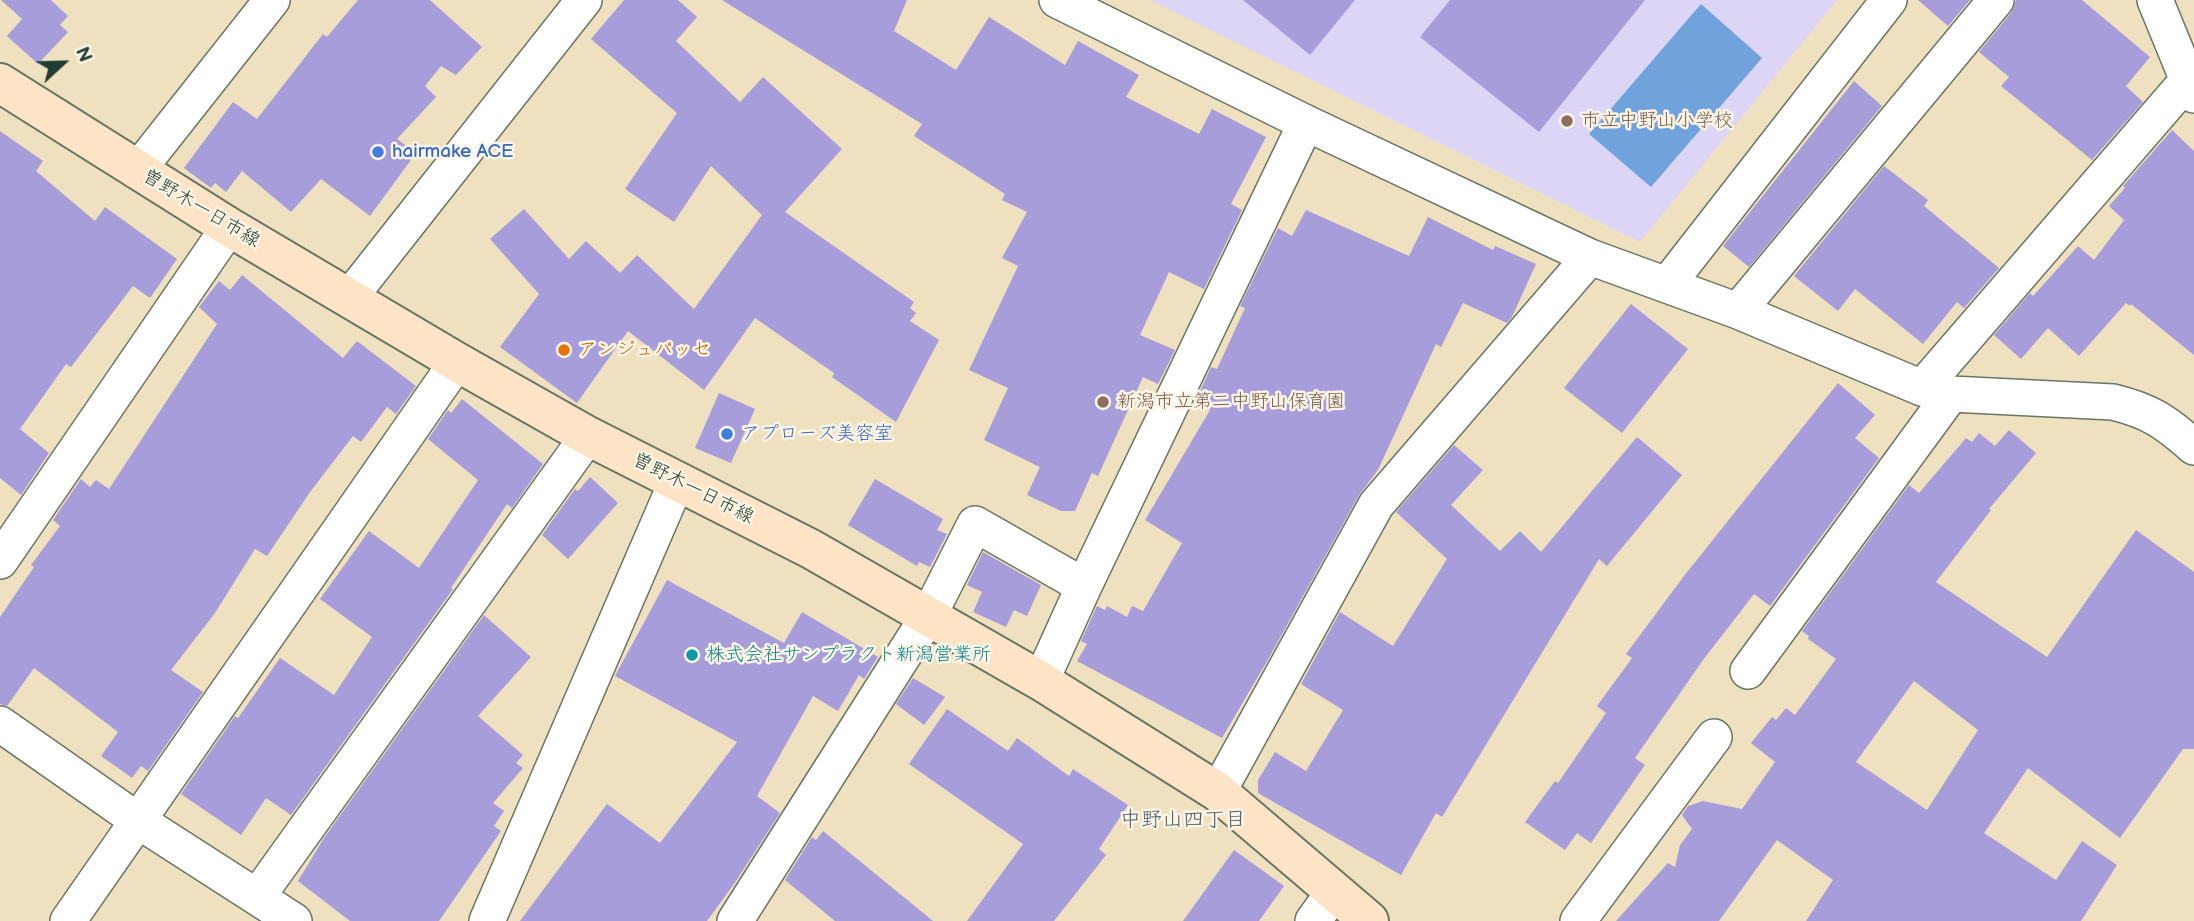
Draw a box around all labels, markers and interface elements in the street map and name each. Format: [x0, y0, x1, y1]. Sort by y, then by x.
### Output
north arrow [28, 28, 98, 98]
text: N [70, 44, 96, 66]
place label: 市立中野山小学校 [1581, 110, 1733, 132]
marker: 市立中野山小学校 [1559, 113, 1575, 129]
place label: hairmake ACE [392, 141, 514, 163]
marker: hairmake ACE [370, 144, 386, 160]
street label: 曽野木一日市線 [138, 165, 264, 253]
place label: アンジュパッセ [578, 339, 711, 361]
marker: アンジュパッセ [556, 342, 572, 358]
place label: 新潟市立第二中野山保育園 [1117, 391, 1345, 413]
marker: 新潟市立第二中野山保育園 [1095, 394, 1111, 410]
place label: アプローズ美容室 [741, 423, 893, 445]
marker: アプローズ美容室 [719, 426, 735, 442]
street label: 曽野木一日市線 [629, 449, 757, 529]
place label: 株式会社サンプラクト新潟営業所 [706, 644, 991, 666]
marker: 株式会社サンプラクト新潟営業所 [684, 647, 700, 663]
district label: 中野山四丁目 [1120, 808, 1246, 834]

